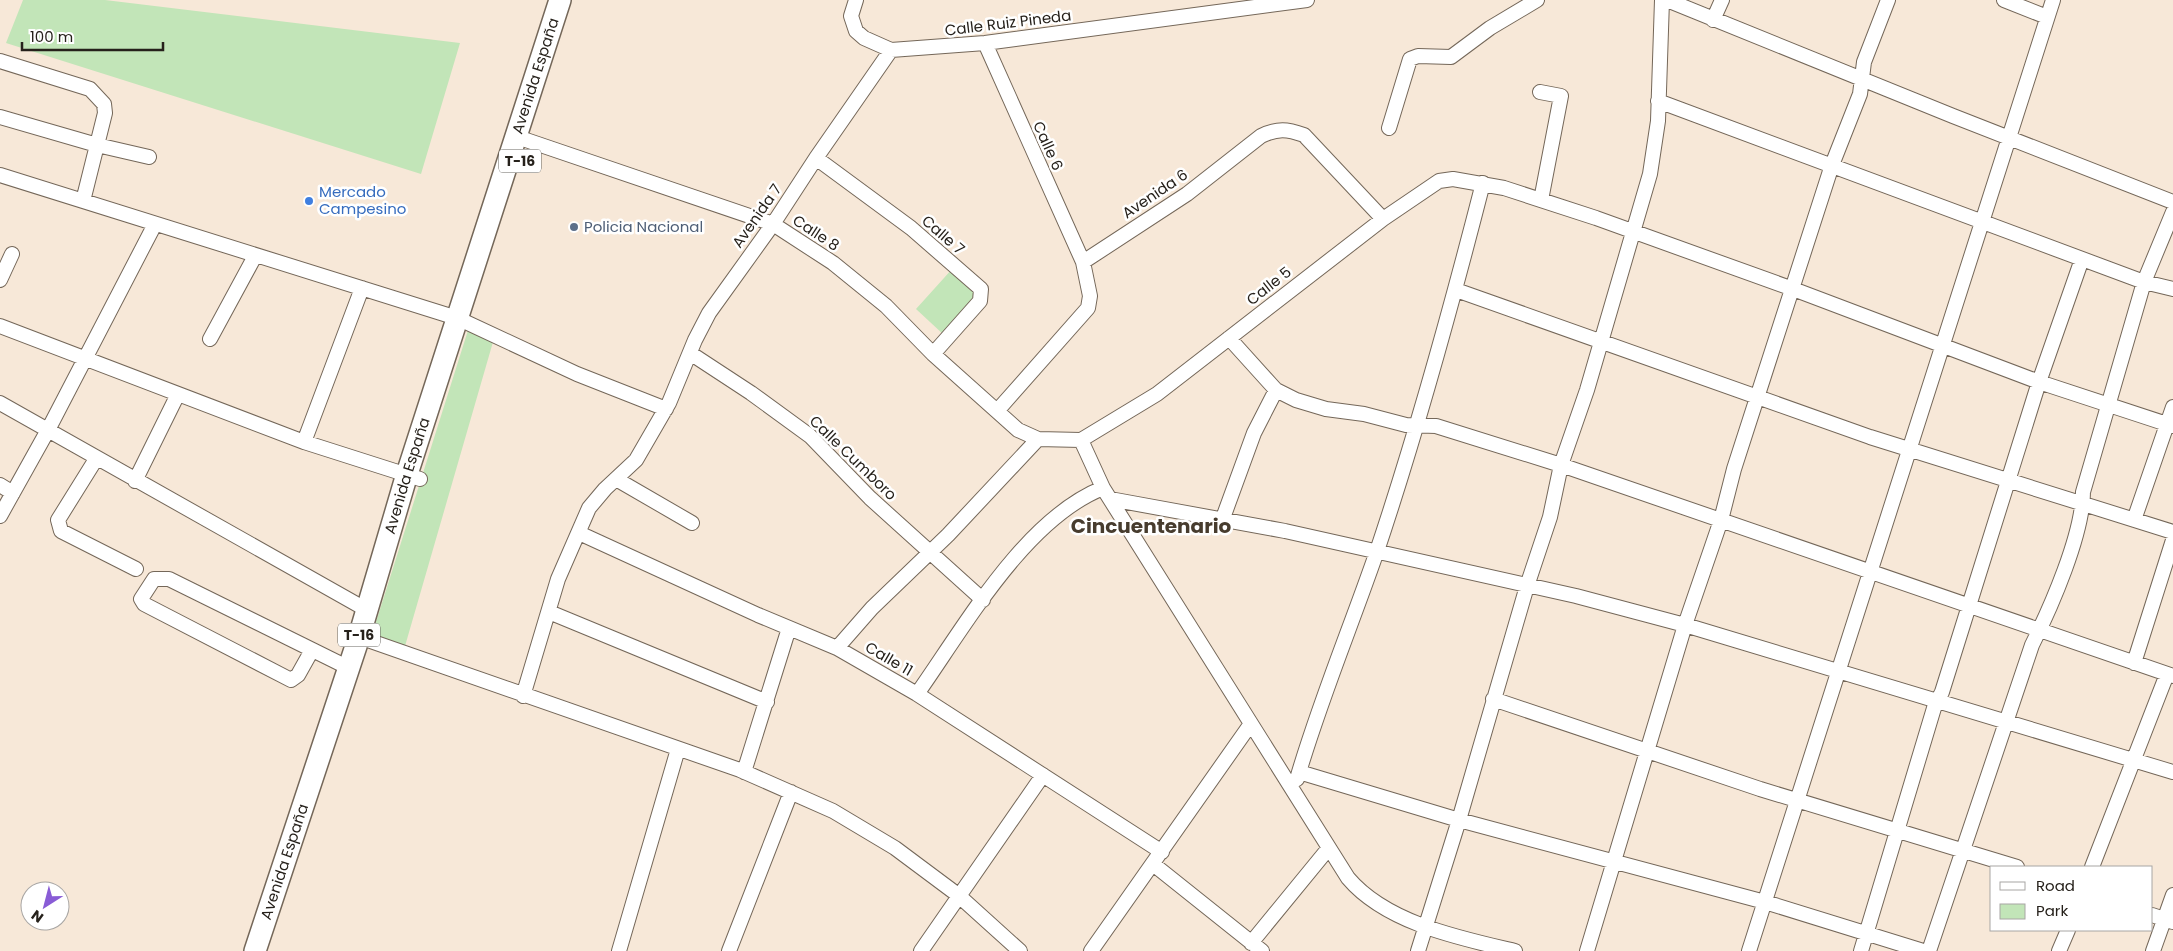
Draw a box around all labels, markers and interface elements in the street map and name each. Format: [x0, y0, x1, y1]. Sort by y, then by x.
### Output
street label: Calle Ruiz Pineda [944, 4, 1072, 41]
street label: Avenida España [506, 15, 564, 137]
scale bar [22, 20, 164, 52]
text: 100 m [30, 26, 73, 47]
street label: Calle 6 [1028, 118, 1069, 174]
road number: T-16 [499, 150, 541, 172]
street label: Avenida 6 [1118, 164, 1192, 223]
street label: Avenida 7 [727, 180, 786, 252]
place label: Mercado Campesino [319, 181, 406, 219]
marker: Mercado Campesino [303, 195, 315, 207]
street label: Calle 8 [789, 210, 844, 256]
street label: Calle 7 [917, 210, 969, 259]
place label: Policia Nacional [584, 216, 703, 237]
marker: Policia Nacional [568, 221, 580, 233]
street label: Calle 5 [1242, 261, 1296, 310]
street label: Calle Cumboro [805, 410, 902, 505]
street label: Avenida España [379, 415, 435, 537]
district label: Cincuentenario [1071, 512, 1232, 540]
road number: T-16 [338, 624, 380, 646]
street label: Calle 11 [861, 636, 917, 681]
street label: Avenida España [255, 801, 313, 922]
legend [1990, 866, 2153, 931]
text: Road [2036, 875, 2075, 896]
north arrow [20, 881, 70, 931]
text: Park [2036, 900, 2068, 921]
text: N [27, 905, 47, 928]

